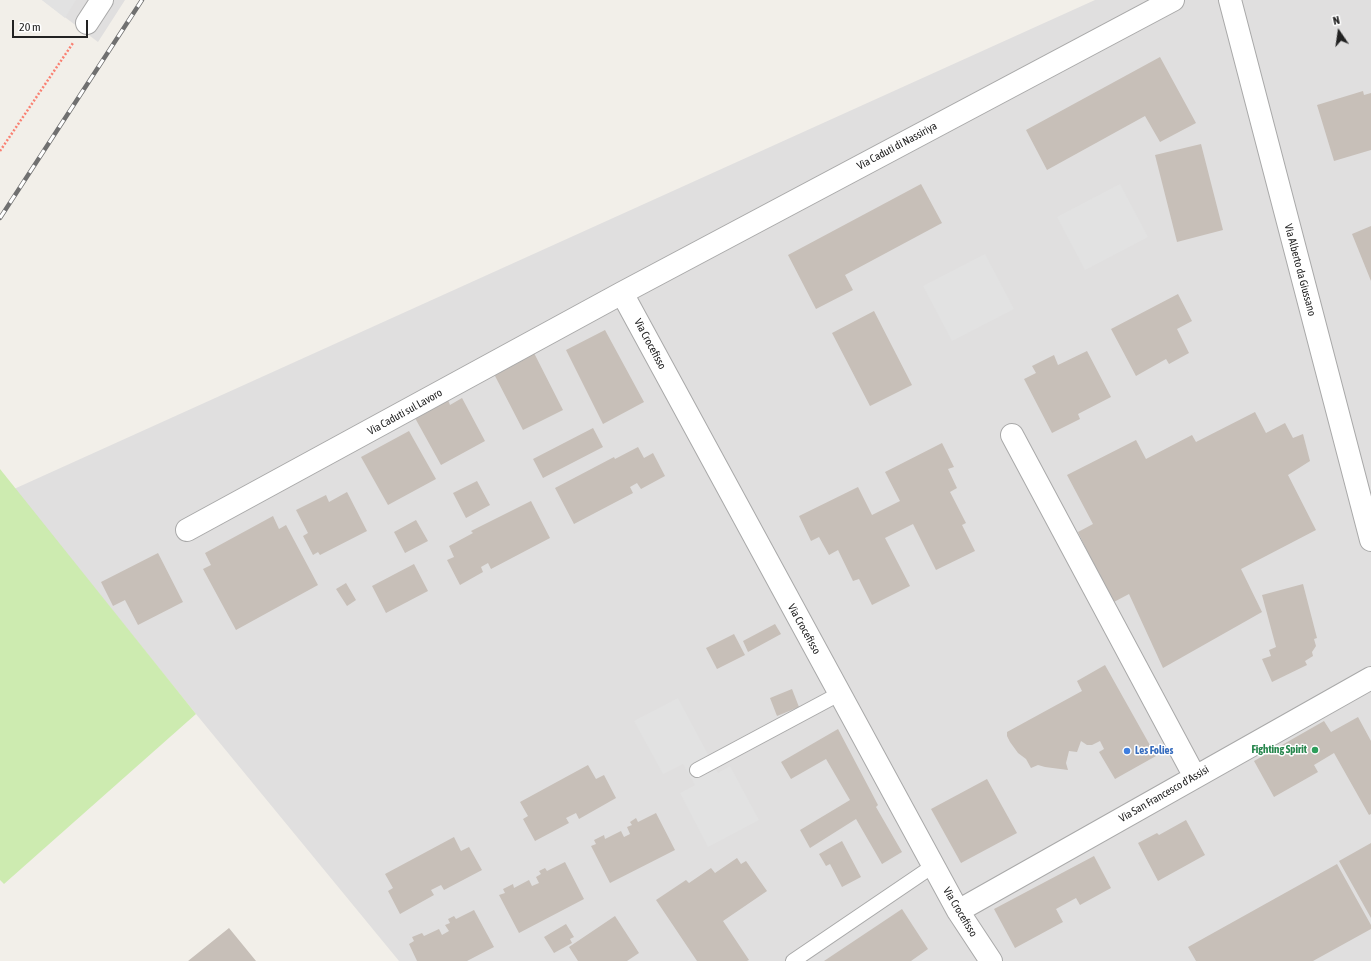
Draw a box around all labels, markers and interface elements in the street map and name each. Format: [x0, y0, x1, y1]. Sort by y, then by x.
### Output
scale bar [14, 12, 90, 38]
north arrow [1319, 12, 1359, 52]
text: N [1332, 14, 1341, 27]
text: 20 m [19, 20, 41, 34]
street label: Via Caduti di Nassiriya [855, 119, 939, 173]
street label: Via Alberto da Giussano [1281, 222, 1319, 318]
street label: Via Crocefisso [631, 316, 669, 372]
street label: Via Caduti sul Lavoro [365, 386, 445, 438]
street label: Via Crocefisso [785, 602, 823, 656]
place label: Fighting Spirit [1251, 743, 1307, 757]
place label: Les Folies [1135, 744, 1173, 758]
marker: Fighting Spirit [1310, 745, 1320, 755]
marker: Les Folies [1122, 746, 1132, 756]
street label: Via San Francesco d'Assisi [1117, 763, 1211, 825]
street label: Via Crocefisso [940, 885, 980, 939]

